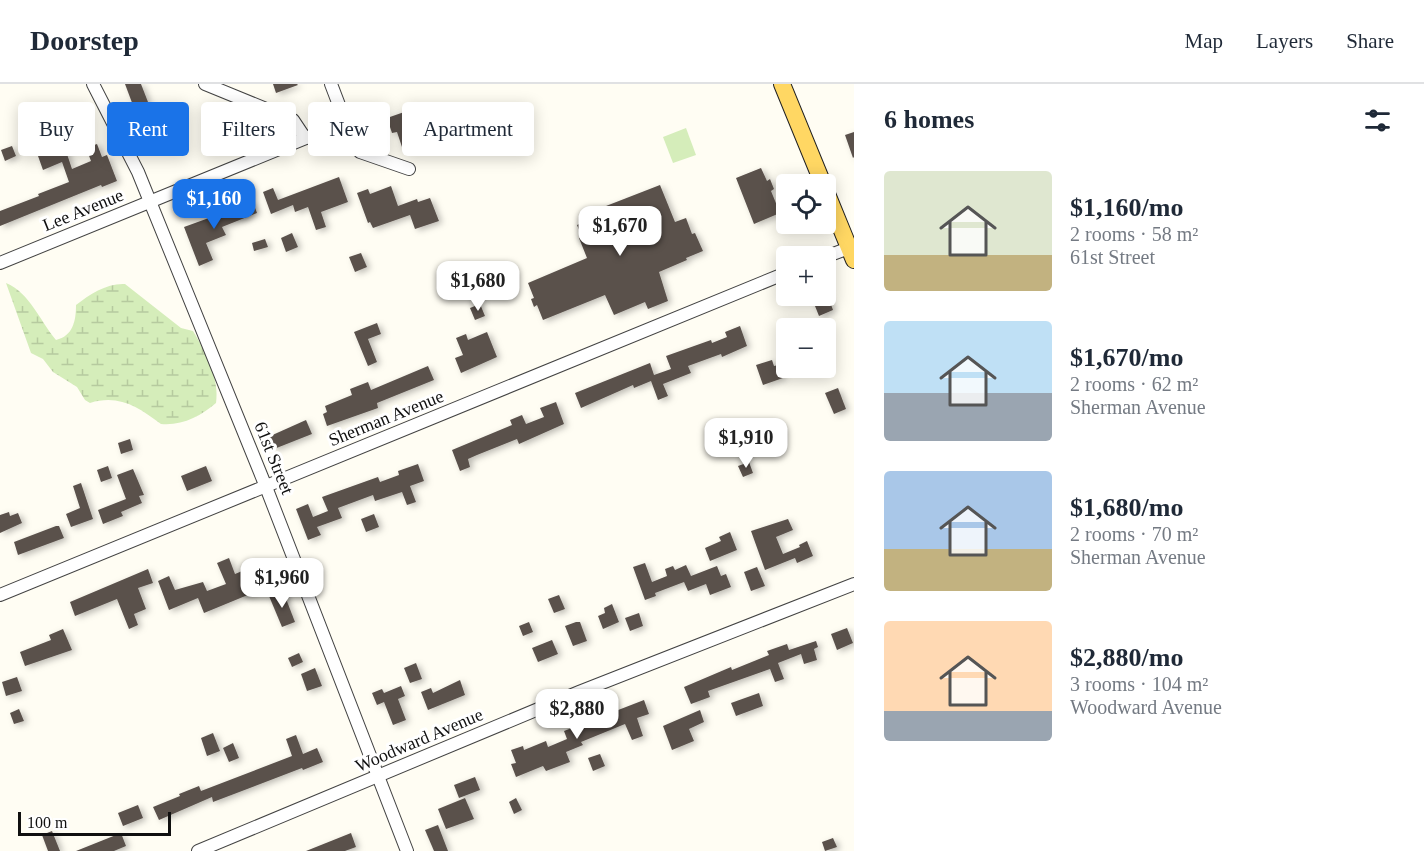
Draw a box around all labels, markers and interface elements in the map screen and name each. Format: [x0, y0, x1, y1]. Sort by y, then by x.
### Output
text: Doorstep [30, 25, 139, 56]
text: Map [1185, 29, 1223, 53]
text: Layers [1256, 29, 1313, 53]
text: Share [1346, 29, 1394, 53]
chip: Buy [18, 102, 95, 156]
chip: Rent [107, 102, 189, 156]
chip: Filters [201, 102, 296, 156]
chip: New [308, 102, 390, 156]
chip: Apartment [402, 102, 534, 156]
icon: filters [1361, 104, 1394, 137]
text: 6 homes [884, 105, 974, 134]
map controls [776, 174, 836, 378]
button: locate [776, 174, 836, 234]
pin: $1,160 [165, 179, 263, 230]
street label: Lee Avenue [40, 185, 126, 235]
text: $1,160 [187, 187, 242, 209]
text: $1,160/mo [1070, 193, 1183, 222]
icon: home [932, 195, 1004, 267]
pin: $1,670 [571, 206, 669, 257]
text: $1,670 [593, 214, 648, 236]
text: 2 rooms · 58 m² [1070, 223, 1198, 245]
button: + [776, 246, 836, 306]
text: 61st Street [1070, 246, 1155, 268]
pin: $1,680 [429, 261, 527, 312]
text: $1,680 [451, 269, 506, 291]
button: − [776, 318, 836, 378]
text: $1,670/mo [1070, 343, 1183, 372]
icon: home [932, 345, 1004, 417]
text: 2 rooms · 62 m² [1070, 373, 1198, 395]
street label: Sherman Avenue [326, 386, 446, 450]
text: Sherman Avenue [1070, 396, 1206, 418]
pin: $1,910 [697, 418, 795, 469]
street label: 61st Street [250, 419, 298, 497]
text: $1,910 [719, 426, 774, 448]
text: $1,680/mo [1070, 493, 1183, 522]
icon: home [932, 495, 1004, 567]
text: 2 rooms · 70 m² [1070, 523, 1198, 545]
text: Sherman Avenue [1070, 546, 1206, 568]
pin: $1,960 [233, 558, 331, 609]
text: $1,960 [255, 566, 310, 588]
text: $2,880/mo [1070, 643, 1183, 672]
icon: home [932, 645, 1004, 717]
text: 3 rooms · 104 m² [1070, 673, 1208, 695]
pin: $2,880 [528, 689, 626, 740]
text: Woodward Avenue [1070, 696, 1222, 718]
text: $2,880 [550, 697, 605, 719]
street label: Woodward Avenue [352, 704, 486, 776]
scale bar [18, 809, 171, 836]
text: 100 m [27, 814, 67, 831]

